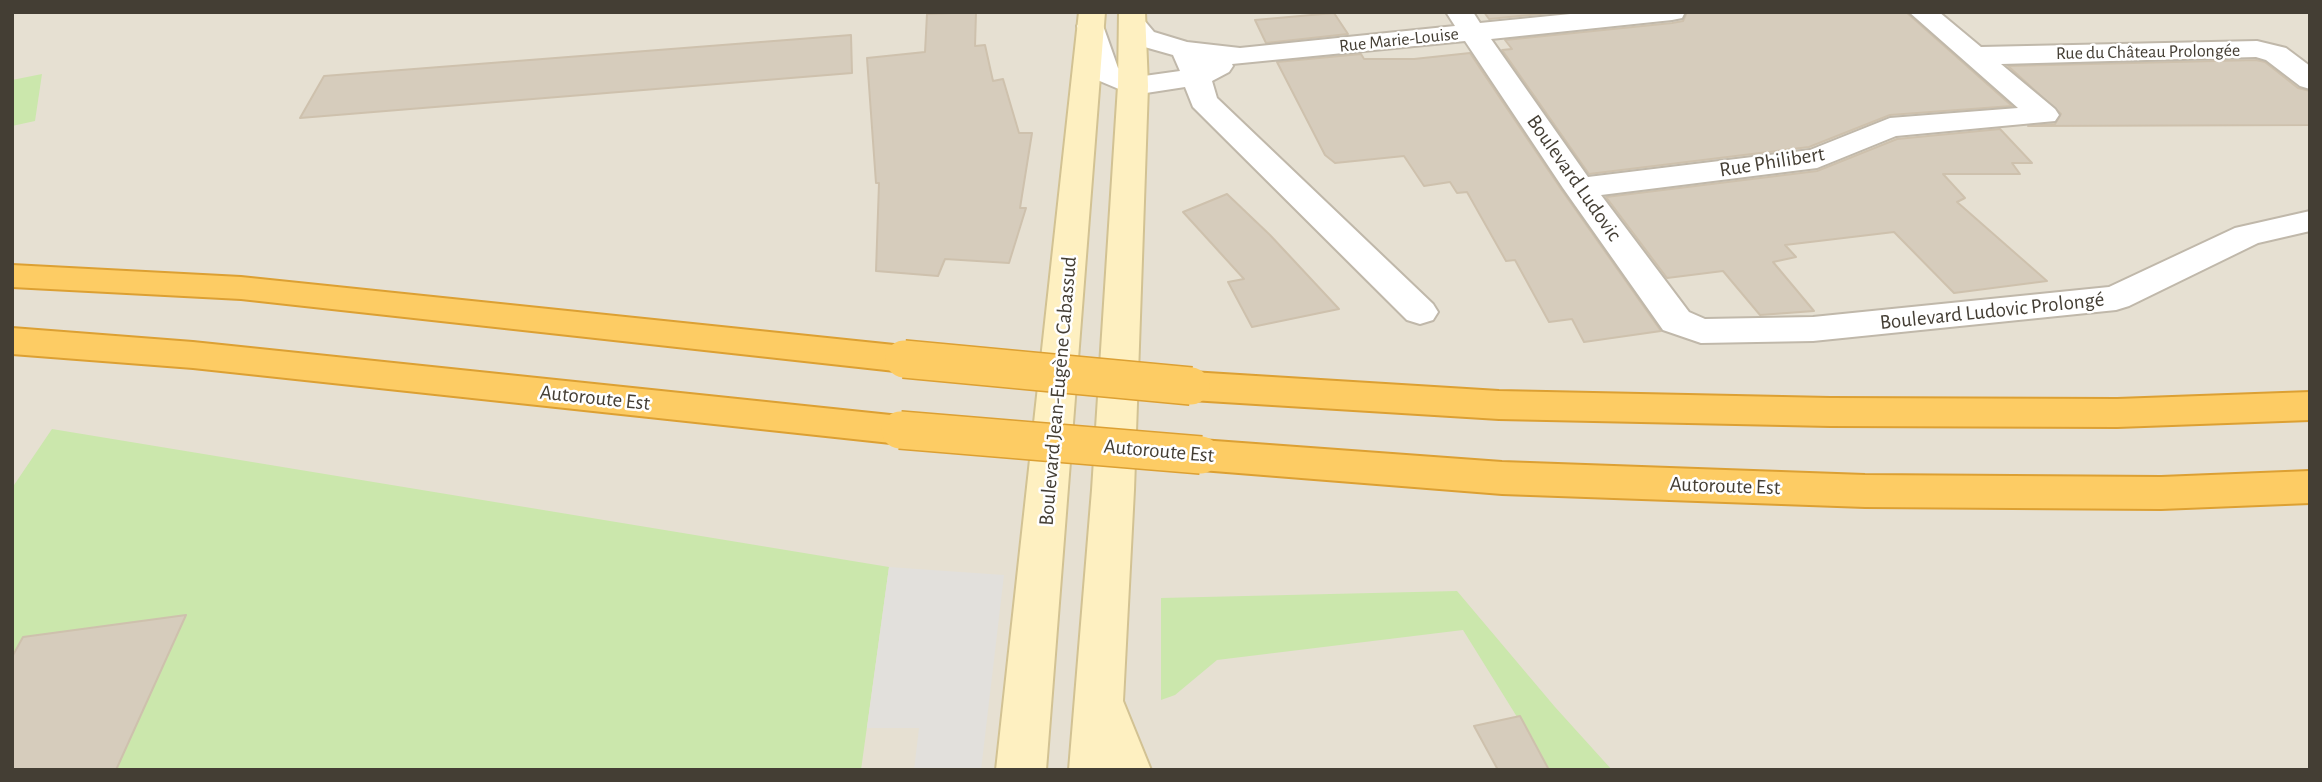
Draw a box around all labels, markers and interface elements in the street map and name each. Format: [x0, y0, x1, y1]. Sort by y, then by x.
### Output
street label: Rue Marie-Louise [1338, 23, 1460, 57]
street label: Rue du Château Prolongée [2056, 40, 2240, 64]
street label: Boulevard Ludovic [1521, 110, 1627, 246]
street label: Rue Philibert [1718, 141, 1826, 183]
street label: Boulevard Jean-Eugène Cabassud [1034, 255, 1082, 527]
street label: Boulevard Ludovic Prolongé [1878, 287, 2106, 335]
street label: Autoroute Est [539, 380, 651, 416]
street label: Autoroute Est [1103, 434, 1215, 468]
street label: Autoroute Est [1669, 471, 1781, 501]

